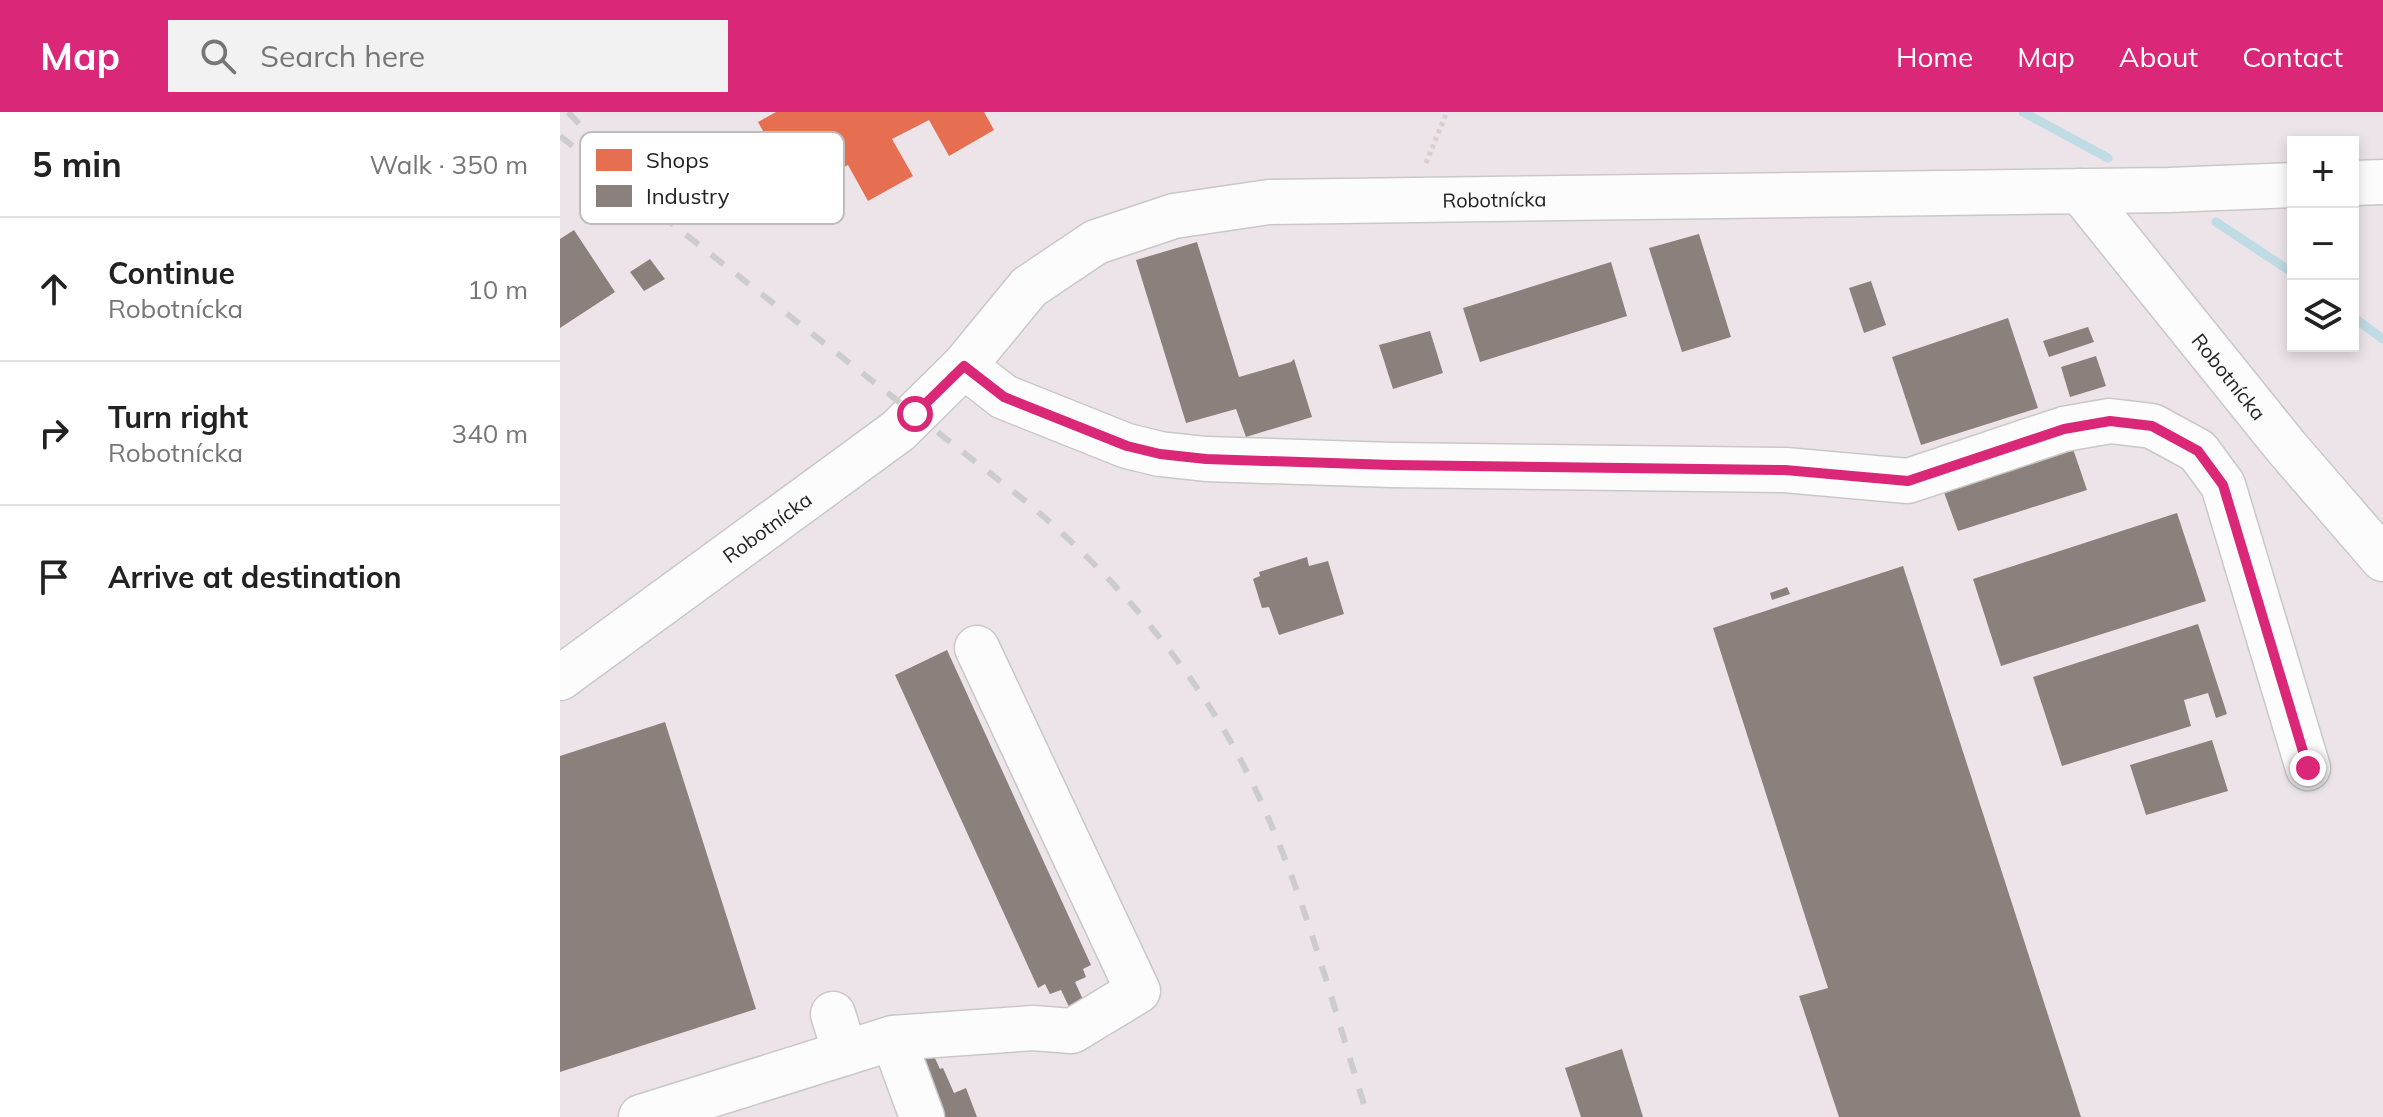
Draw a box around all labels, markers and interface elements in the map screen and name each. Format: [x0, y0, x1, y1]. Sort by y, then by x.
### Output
search box [168, 20, 728, 92]
text: Map [40, 32, 120, 80]
icon: search [196, 34, 240, 78]
text: Search here [260, 37, 425, 75]
text: Home [1896, 39, 1973, 74]
text: Map [2017, 39, 2075, 74]
text: About [2119, 39, 2198, 74]
text: Contact [2242, 39, 2343, 74]
legend [580, 132, 844, 224]
map controls [2287, 136, 2359, 352]
button: + [2287, 136, 2359, 208]
text: 5 min [32, 143, 122, 186]
text: Shops [646, 146, 709, 174]
text: Walk · 350 m [369, 148, 528, 181]
text: Industry [646, 182, 730, 210]
street label: Robotnícka [1442, 186, 1547, 212]
button: − [2287, 208, 2359, 280]
text: Continue [108, 254, 235, 292]
icon: ahead [32, 267, 76, 311]
text: 10 m [467, 273, 528, 306]
button: layers [2287, 280, 2359, 352]
text: Robotnícka [108, 292, 243, 325]
street label: Robotnícka [2187, 328, 2272, 425]
route start [897, 396, 933, 432]
text: Turn right [108, 398, 248, 436]
icon: right [32, 411, 76, 455]
text: 340 m [452, 417, 528, 450]
text: Robotnícka [108, 436, 243, 469]
street label: Robotnícka [717, 486, 816, 568]
icon: arrive [32, 555, 76, 599]
text: Arrive at destination [108, 558, 402, 596]
route end [2290, 750, 2326, 786]

